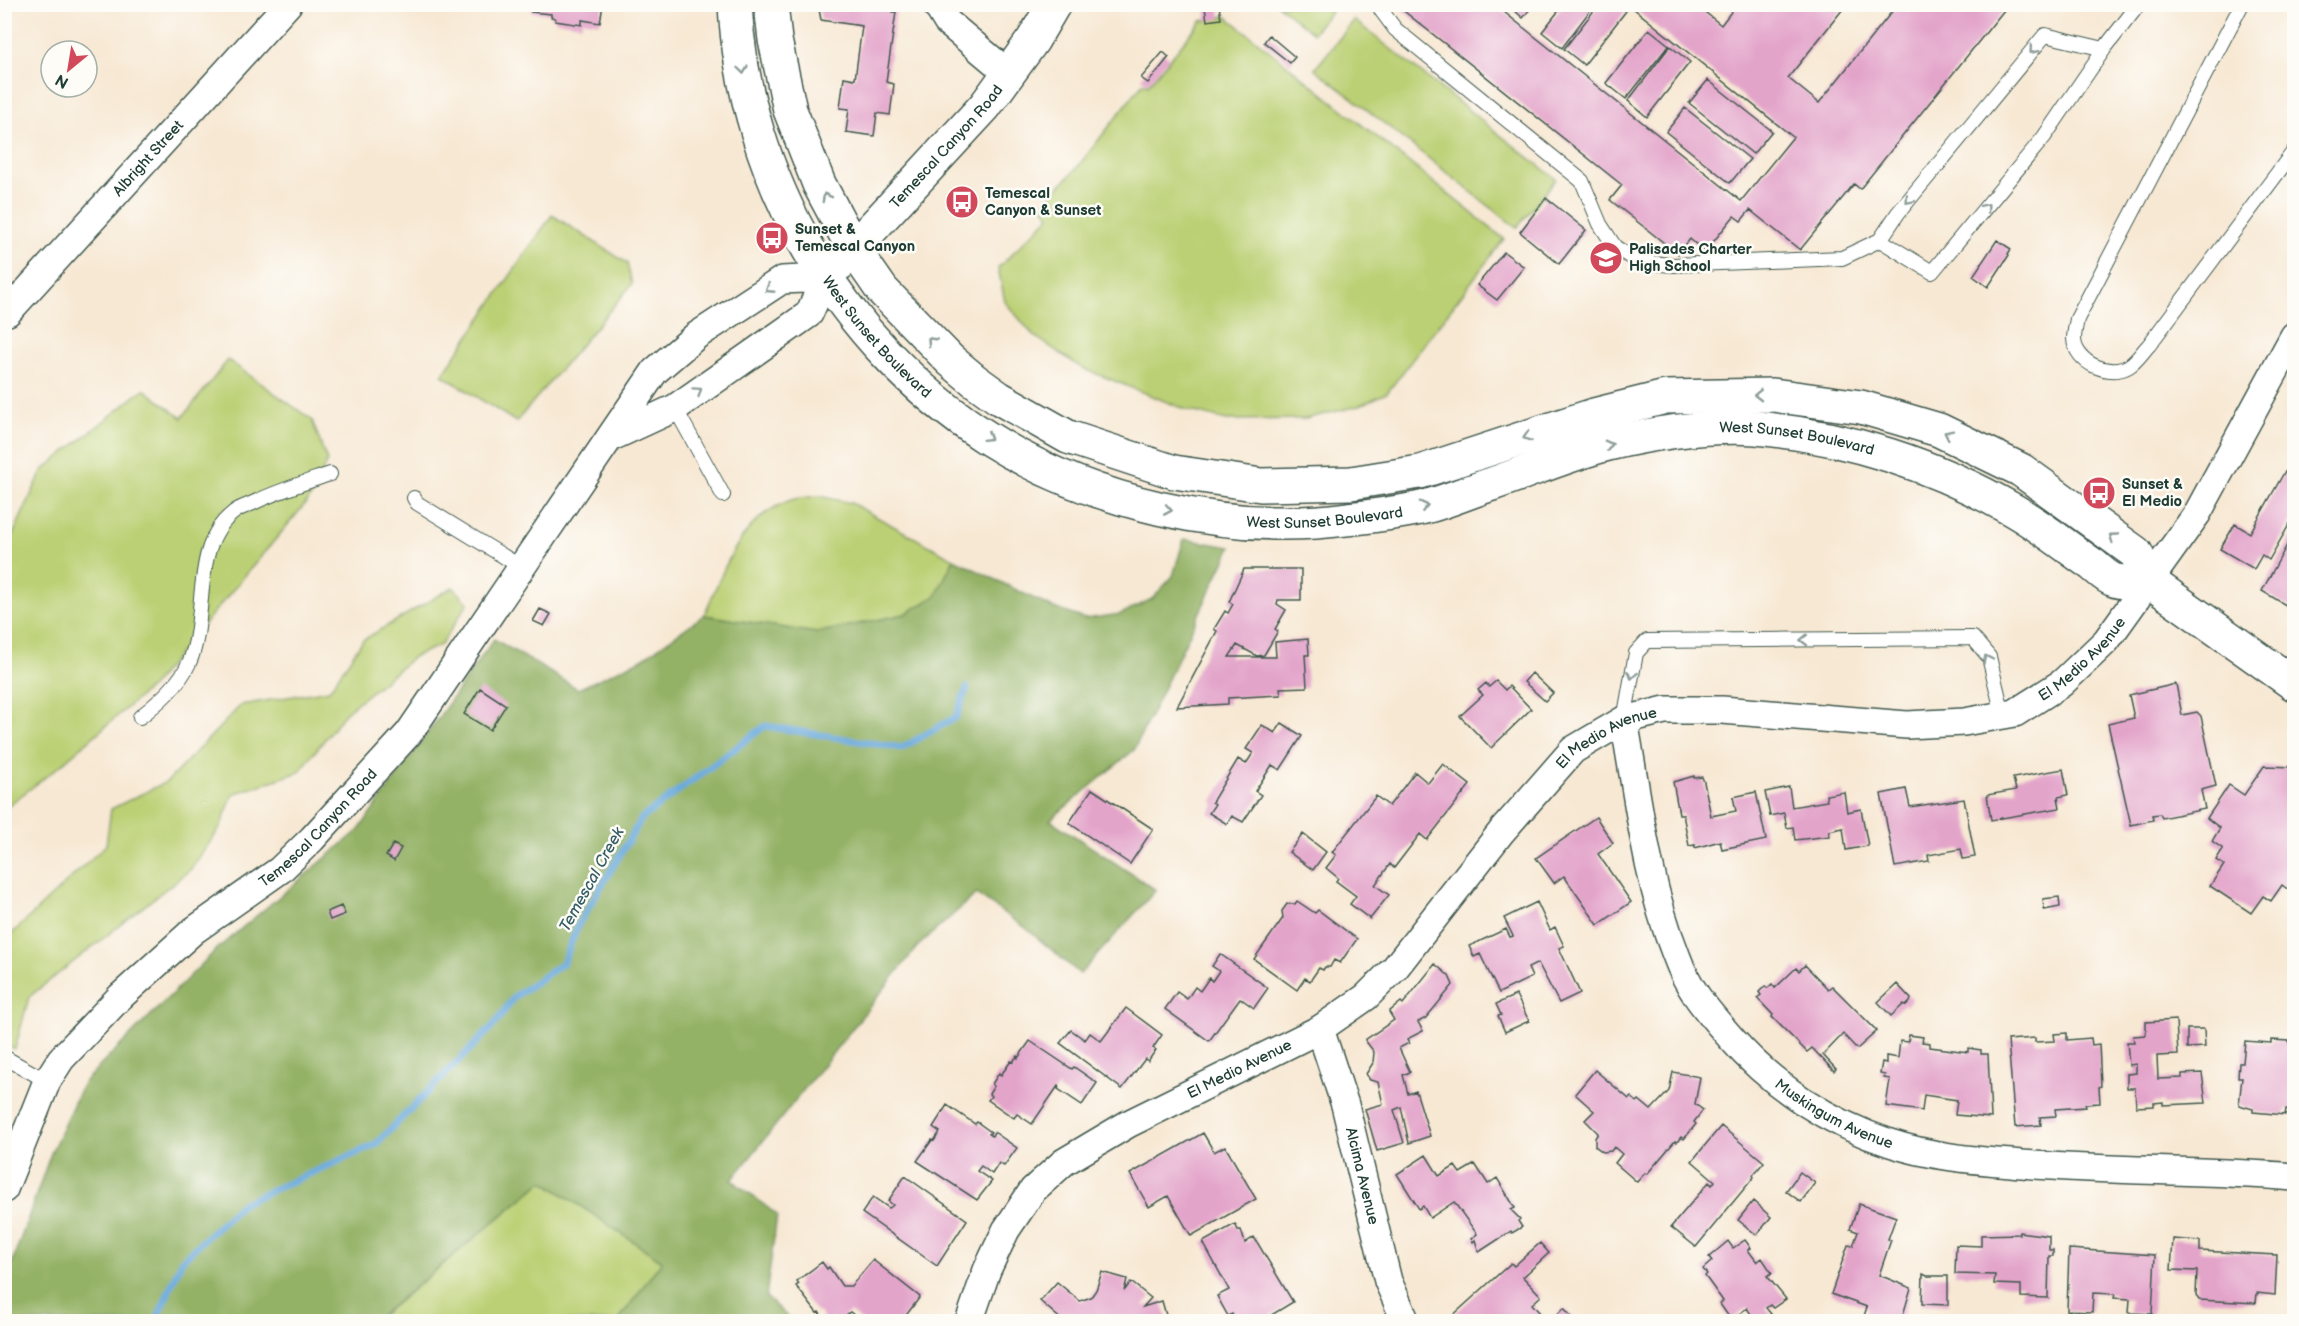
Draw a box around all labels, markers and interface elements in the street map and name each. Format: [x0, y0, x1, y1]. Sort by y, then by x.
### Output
north arrow [39, 39, 99, 99]
one-way arrow [2030, 43, 2041, 54]
one-way arrow [736, 66, 748, 75]
text: N [52, 69, 72, 92]
street label: Temescal Canyon Road [886, 81, 1007, 213]
street label: Albright Street [109, 116, 188, 201]
bus stop icon: Temescal Canyon & Sunset [944, 184, 980, 220]
place label: Temescal Canyon & Sunset [985, 184, 1101, 220]
one-way arrow [822, 192, 833, 203]
one-way arrow [1905, 193, 1916, 204]
one-way arrow [1978, 203, 1989, 214]
bus stop icon: Sunset & Temescal Canyon [754, 220, 790, 256]
place label: Sunset & Temescal Canyon [795, 220, 915, 256]
school or university icon: Palisades Charter High School [1588, 240, 1624, 276]
place label: Palisades Charter High School [1629, 240, 1753, 276]
street label: West Sunset Boulevard [818, 272, 935, 402]
one-way arrow [765, 282, 776, 293]
one-way arrow [927, 337, 938, 347]
one-way arrow [692, 387, 703, 398]
one-way arrow [1754, 389, 1763, 401]
street label: West Sunset Boulevard [1719, 418, 1876, 460]
one-way arrow [1522, 429, 1533, 442]
one-way arrow [982, 430, 992, 442]
one-way arrow [1944, 430, 1955, 442]
one-way arrow [1603, 439, 1613, 452]
bus stop icon: Sunset & El Medio [2081, 475, 2117, 511]
place label: Sunset & El Medio [2122, 475, 2183, 511]
one-way arrow [1419, 501, 1429, 514]
one-way arrow [1163, 503, 1173, 515]
street label: West Sunset Boulevard [1246, 503, 1404, 533]
one-way arrow [2109, 533, 2120, 544]
street label: El Medio Avenue [2035, 614, 2130, 706]
one-way arrow [1800, 634, 1809, 646]
one-way arrow [1983, 654, 1995, 665]
one-way arrow [1626, 669, 1639, 679]
street label: El Medio Avenue [1552, 703, 1659, 773]
street label: Temescal Canyon Road [255, 765, 382, 892]
water label: Temescal Creek [556, 823, 629, 935]
street label: El Medio Avenue [1184, 1035, 1295, 1103]
street label: Muskingum Avenue [1771, 1075, 1895, 1153]
street label: Alcima Avenue [1341, 1126, 1383, 1227]

